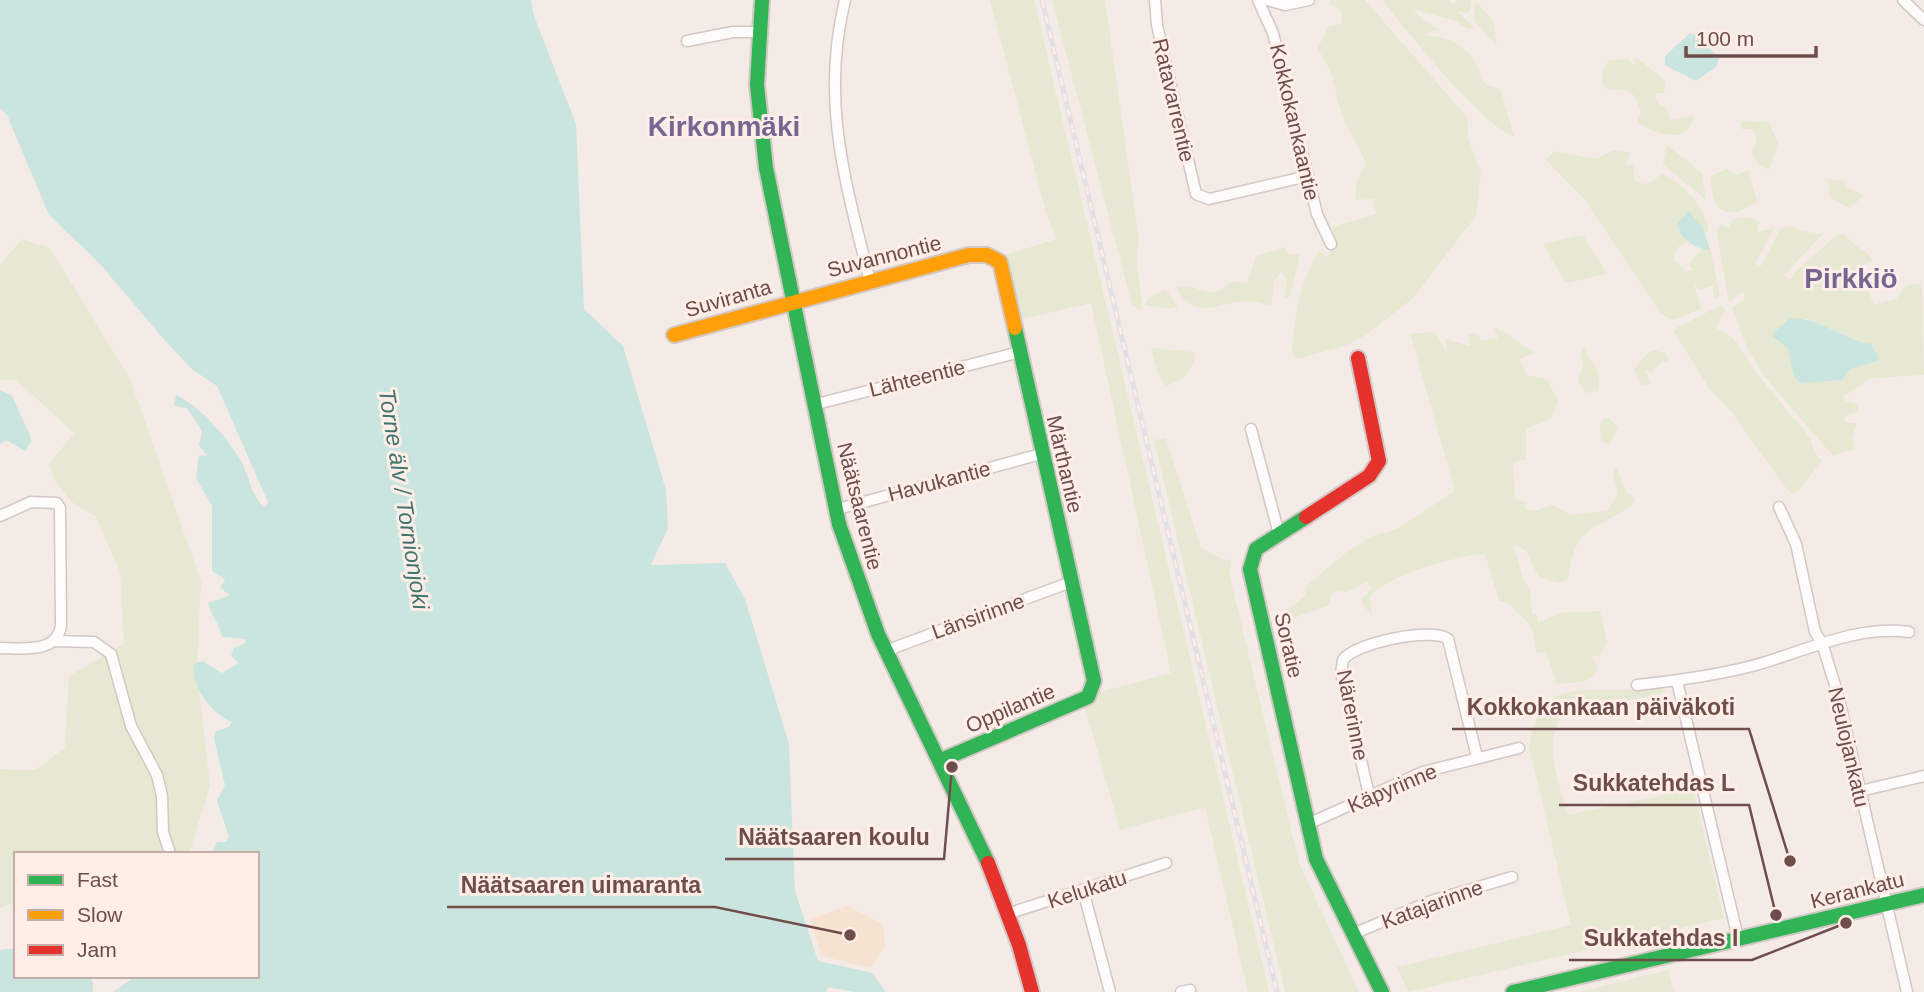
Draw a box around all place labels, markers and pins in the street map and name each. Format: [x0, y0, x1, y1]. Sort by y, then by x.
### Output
callout: Kokkokankaan päiväkoti [1452, 685, 1749, 729]
callout: Sukkatehdas L [1559, 761, 1749, 805]
callout: Näätsaaren koulu [725, 815, 944, 859]
callout: Näätsaaren uimaranta [447, 863, 715, 907]
callout: Sukkatehdas I [1569, 916, 1752, 960]

